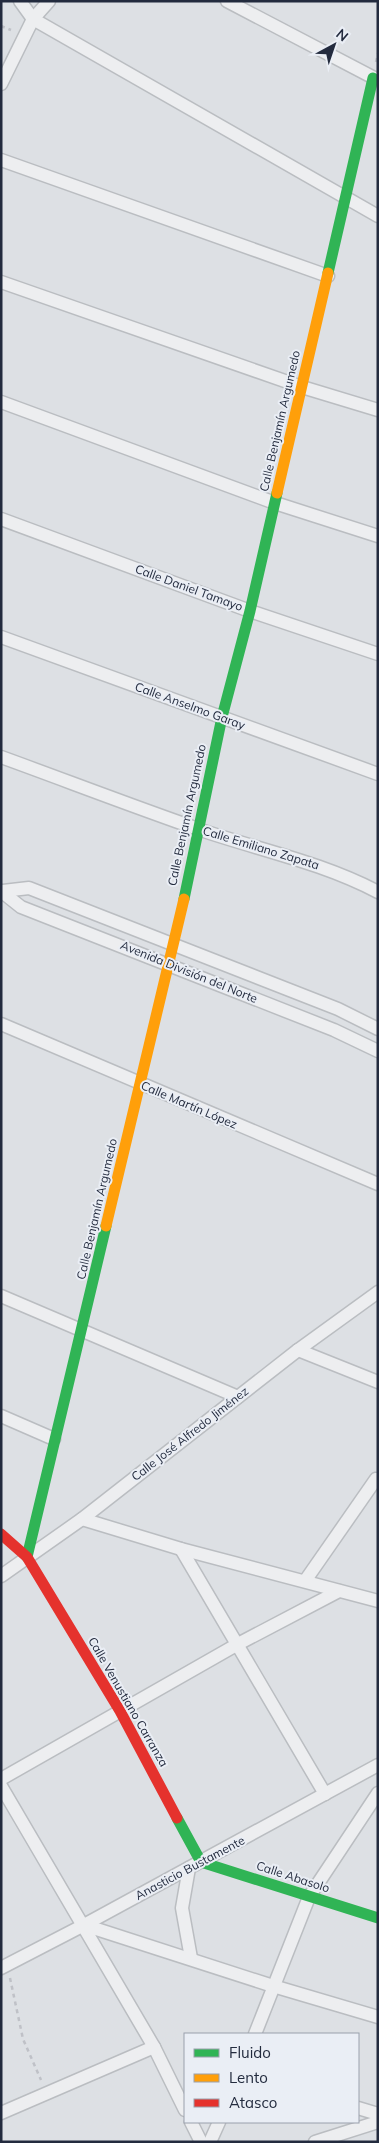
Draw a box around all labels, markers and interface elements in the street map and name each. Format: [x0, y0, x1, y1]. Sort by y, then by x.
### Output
north arrow [309, 20, 359, 70]
text: N [333, 25, 352, 45]
street label: Calle Benjamín Argumedo [256, 349, 303, 493]
street label: Calle Daniel Tamayo [133, 561, 245, 614]
street label: Calle Anselmo Garay [133, 679, 248, 733]
street label: Calle Benjamín Argumedo [164, 743, 209, 887]
street label: Calle Emiliano Zapata [201, 823, 321, 872]
street label: Avenida División del Norte [118, 937, 260, 1006]
street label: Calle Martín López [139, 1077, 240, 1132]
street label: Calle Benjamín Argumedo [73, 1137, 120, 1281]
street label: Calle José Alfredo Jiménez [128, 1383, 251, 1484]
street label: Calle Venustiano Carranza [85, 1634, 172, 1769]
street label: Anasticio Bustamente [132, 1832, 247, 1903]
street label: Calle Abasolo [255, 1858, 332, 1895]
legend [184, 2033, 359, 2123]
text: Fluido [229, 2043, 271, 2062]
text: Lento [229, 2068, 268, 2087]
text: Atasco [229, 2093, 277, 2112]

